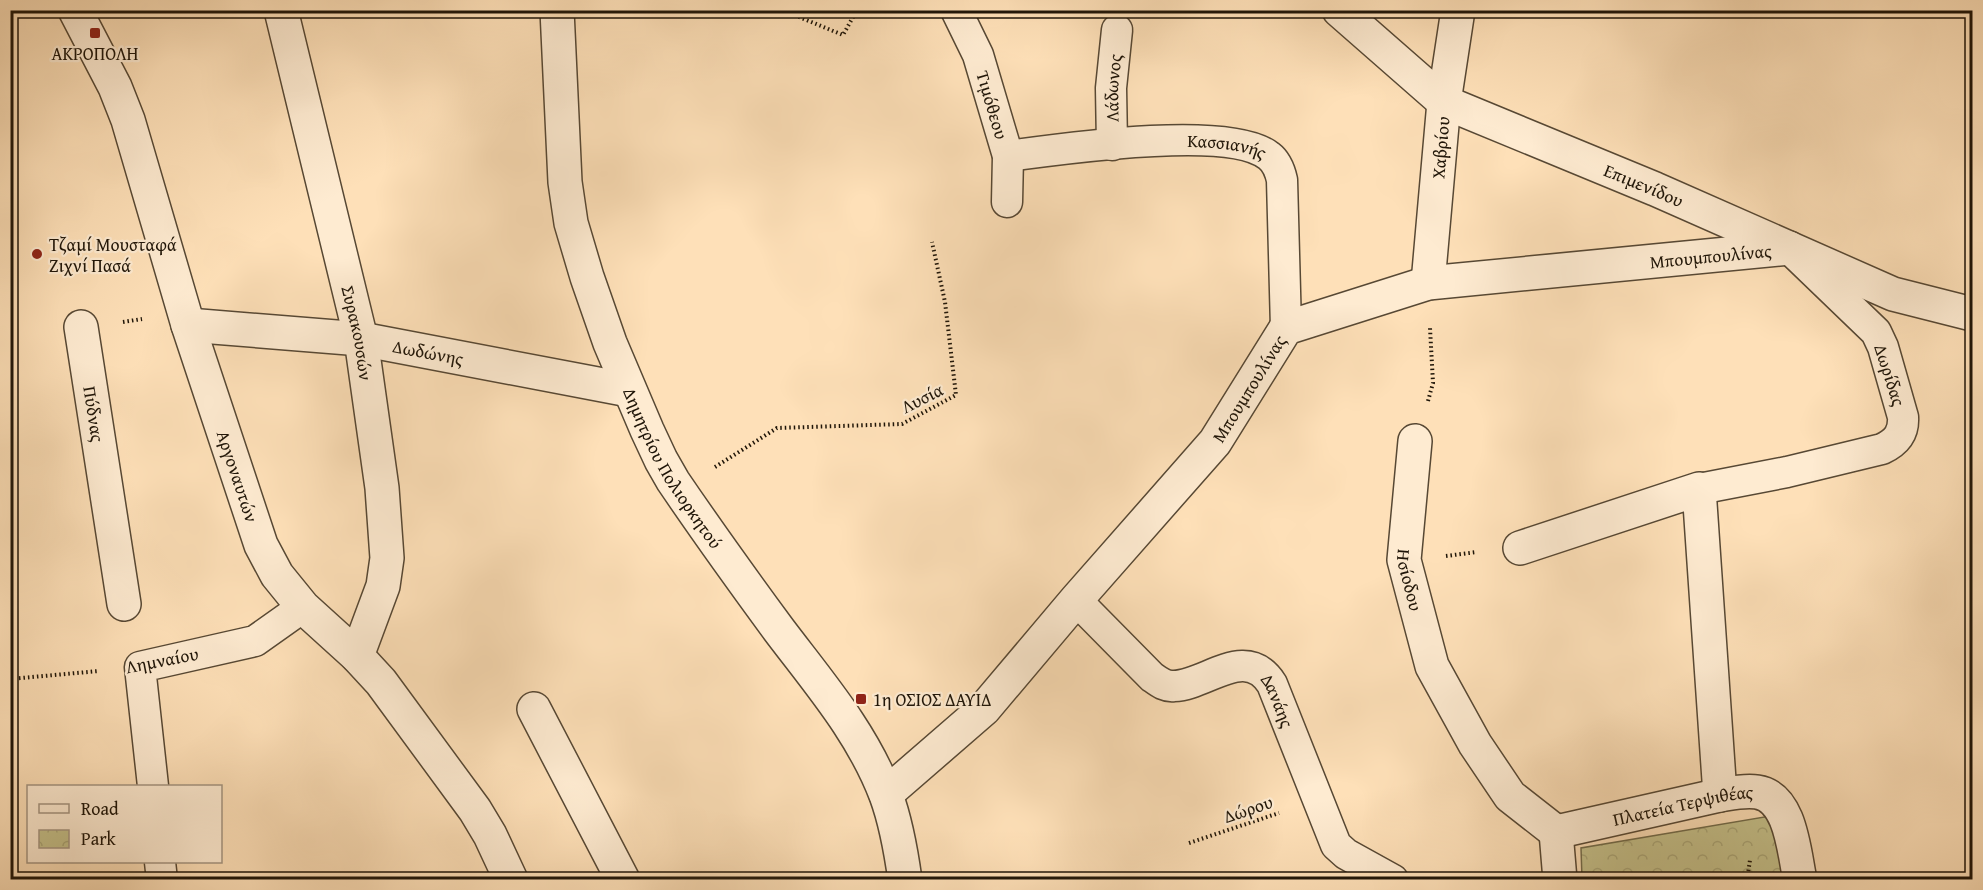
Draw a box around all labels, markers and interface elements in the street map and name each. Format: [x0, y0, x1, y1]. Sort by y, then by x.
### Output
marker: ΑΚΡΟΠΟΛΗ [88, 26, 102, 40]
place label: ΑΚΡΟΠΟΛΗ [51, 40, 139, 67]
street label: Λάδωνος [1097, 52, 1128, 122]
street label: Τιμόθεου [970, 67, 1016, 142]
street label: Χαβρίου [1424, 115, 1456, 180]
street label: Κασσιανής [1187, 127, 1272, 165]
street label: Επιμενίδου [1600, 156, 1688, 214]
place label: Τζαμί Μουσταφά Ζιχνί Πασά [49, 231, 177, 279]
street label: Μπουμπουλίνας [1648, 236, 1773, 275]
marker: Τζαμί Μουσταφά Ζιχνί Πασά [30, 247, 44, 261]
street label: Συρακουσών [335, 283, 380, 382]
street label: Μπουμπουλίνας [1205, 329, 1292, 447]
street label: Δωδώνης [391, 332, 466, 372]
street label: Δωρίδας [1867, 341, 1913, 410]
street label: Λυσία [896, 376, 948, 420]
street label: Δημητρίου Πολιορκητού [617, 383, 729, 554]
street label: Πύδνας [77, 384, 112, 444]
street label: Αργοναυτών [210, 426, 266, 526]
street label: Ησίοδου [1390, 548, 1430, 614]
street label: Λημναίου [123, 640, 201, 680]
street label: Δανάης [1255, 667, 1302, 732]
place label: 1η ΟΣΙΟΣ ΔΑΥΙΔ [873, 686, 992, 713]
marker: 1η ΟΣΙΟΣ ΔΑΥΙΔ [854, 692, 868, 706]
street label: Πλατεία Τερψιθέας [1610, 778, 1754, 832]
legend [27, 785, 222, 863]
street label: Δώρου [1220, 788, 1276, 830]
text: Road [81, 795, 119, 822]
text: Park [81, 825, 117, 852]

